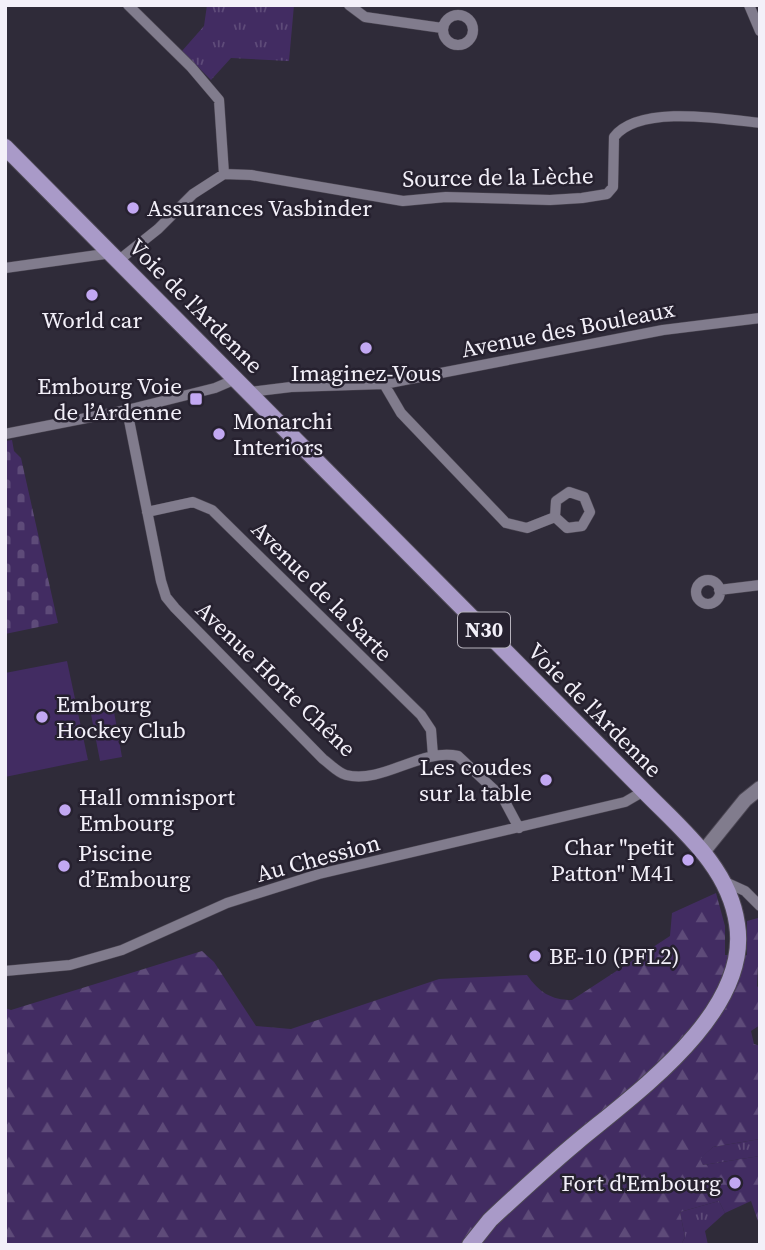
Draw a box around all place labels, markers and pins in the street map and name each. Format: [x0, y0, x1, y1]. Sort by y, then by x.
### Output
place label: Assurances Vasbinder [147, 192, 372, 224]
marker: Assurances Vasbinder [125, 200, 141, 216]
marker: World car [84, 287, 100, 303]
place label: World car [42, 304, 142, 336]
marker: Imaginez-Vous [358, 340, 374, 356]
place label: Imaginez-Vous [291, 357, 441, 389]
place label: Embourg Voie de l’Ardenne [37, 370, 182, 428]
marker: Embourg Voie de l’Ardenne [188, 391, 204, 407]
place label: Monarchi Interiors [233, 405, 333, 463]
marker: Monarchi Interiors [211, 426, 227, 442]
place label: Embourg Hockey Club [56, 688, 186, 746]
marker: Embourg Hockey Club [34, 709, 50, 725]
place label: Les coudes sur la table [419, 751, 532, 809]
marker: Les coudes sur la table [538, 772, 554, 788]
place label: Hall omnisport Embourg [79, 781, 236, 839]
marker: Hall omnisport Embourg [57, 802, 73, 818]
place label: Char "petit Patton" M41 [551, 831, 675, 889]
place label: Piscine d’Embourg [78, 837, 191, 895]
marker: Char "petit Patton" M41 [680, 852, 696, 868]
marker: Piscine d’Embourg [56, 858, 72, 874]
place label: BE-10 (PFL2) [549, 940, 680, 972]
marker: BE-10 (PFL2) [527, 948, 543, 964]
place label: Fort d'Embourg [561, 1167, 721, 1199]
marker: Fort d'Embourg [727, 1175, 743, 1191]

